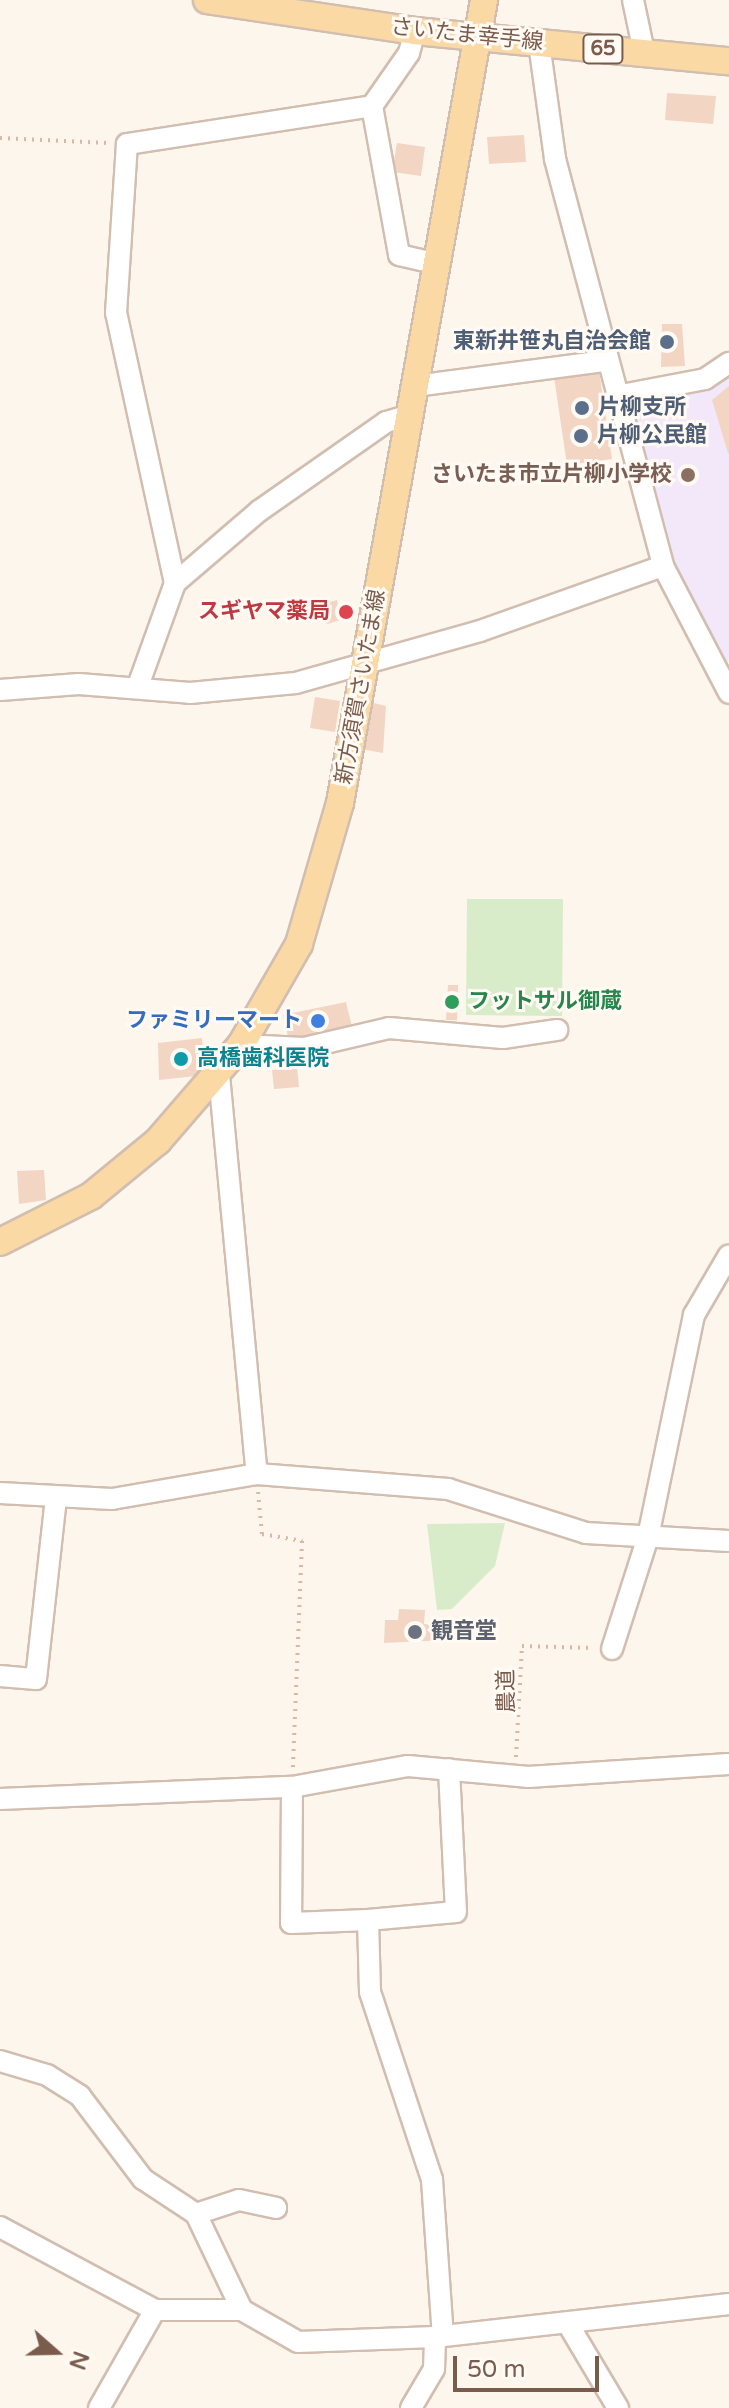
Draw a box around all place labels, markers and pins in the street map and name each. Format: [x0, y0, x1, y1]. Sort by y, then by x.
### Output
place label: 東新井笹丸自治会館 [453, 329, 651, 355]
marker: 東新井笹丸自治会館 [658, 333, 676, 351]
place label: 片柳支所 [598, 395, 686, 421]
marker: 片柳支所 [573, 399, 591, 417]
place label: 片柳公民館 [597, 423, 707, 449]
marker: 片柳公民館 [572, 427, 590, 445]
place label: さいたま市立片柳小学校 [430, 462, 672, 488]
marker: さいたま市立片柳小学校 [679, 466, 697, 484]
place label: スギヤマ薬局 [198, 599, 330, 625]
marker: スギヤマ薬局 [337, 603, 355, 621]
place label: フットサル御蔵 [468, 989, 622, 1015]
marker: フットサル御蔵 [443, 993, 461, 1011]
place label: ファミリーマート [126, 1008, 302, 1034]
marker: ファミリーマート [309, 1012, 327, 1030]
place label: 高橋歯科医院 [197, 1046, 329, 1072]
marker: 高橋歯科医院 [172, 1050, 190, 1068]
place label: 観音堂 [431, 1619, 497, 1645]
marker: 観音堂 [406, 1623, 424, 1641]

